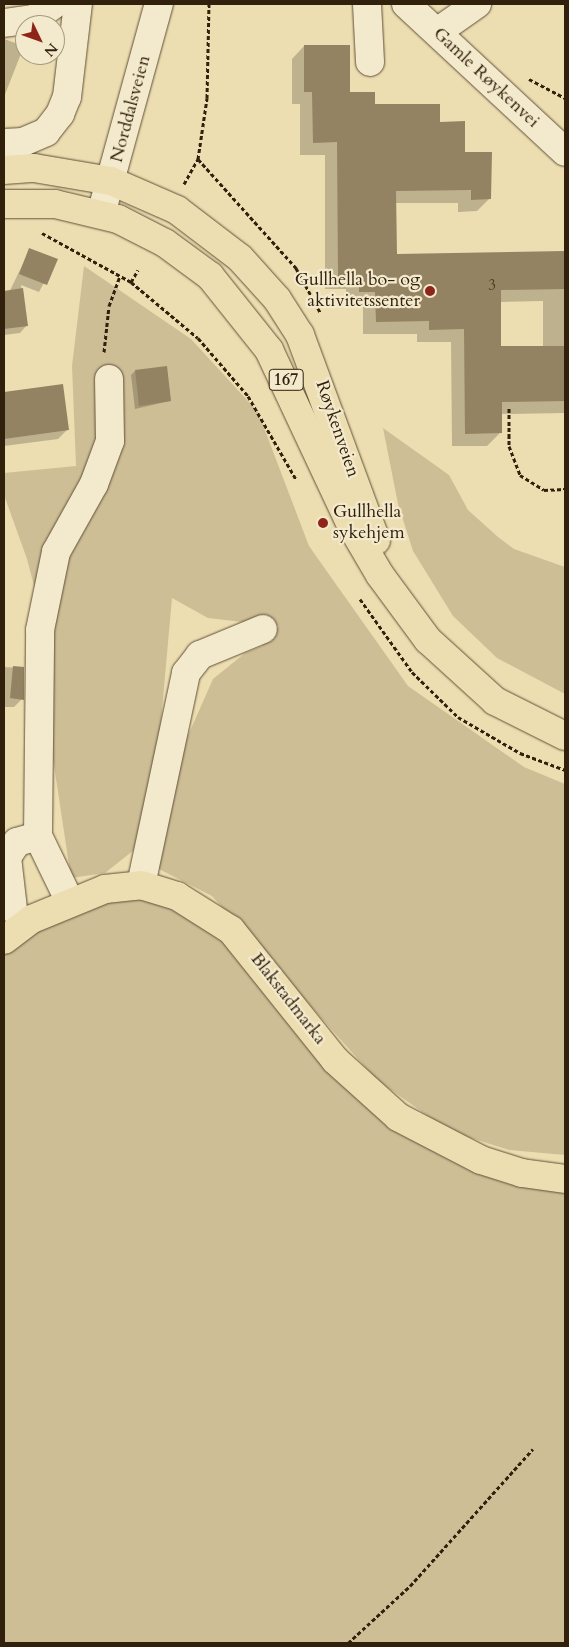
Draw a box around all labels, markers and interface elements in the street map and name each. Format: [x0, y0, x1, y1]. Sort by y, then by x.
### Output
north arrow [15, 15, 65, 65]
street label: Gamle Røykenvei [428, 23, 544, 133]
text: N [40, 39, 62, 61]
street label: Norddalsveien [106, 53, 156, 165]
place label: Gullhella bo- og aktivitetssenter [295, 270, 420, 312]
house number: 3 [488, 277, 496, 295]
marker: Gullhella bo- og aktivitetssenter [424, 285, 436, 297]
road number: 167 [268, 366, 304, 394]
street label: Røykenveien [310, 378, 364, 480]
place label: Gullhella sykehjem [333, 502, 405, 544]
marker: Gullhella sykehjem [317, 517, 329, 529]
street label: Blakstadmarka [246, 949, 330, 1049]

